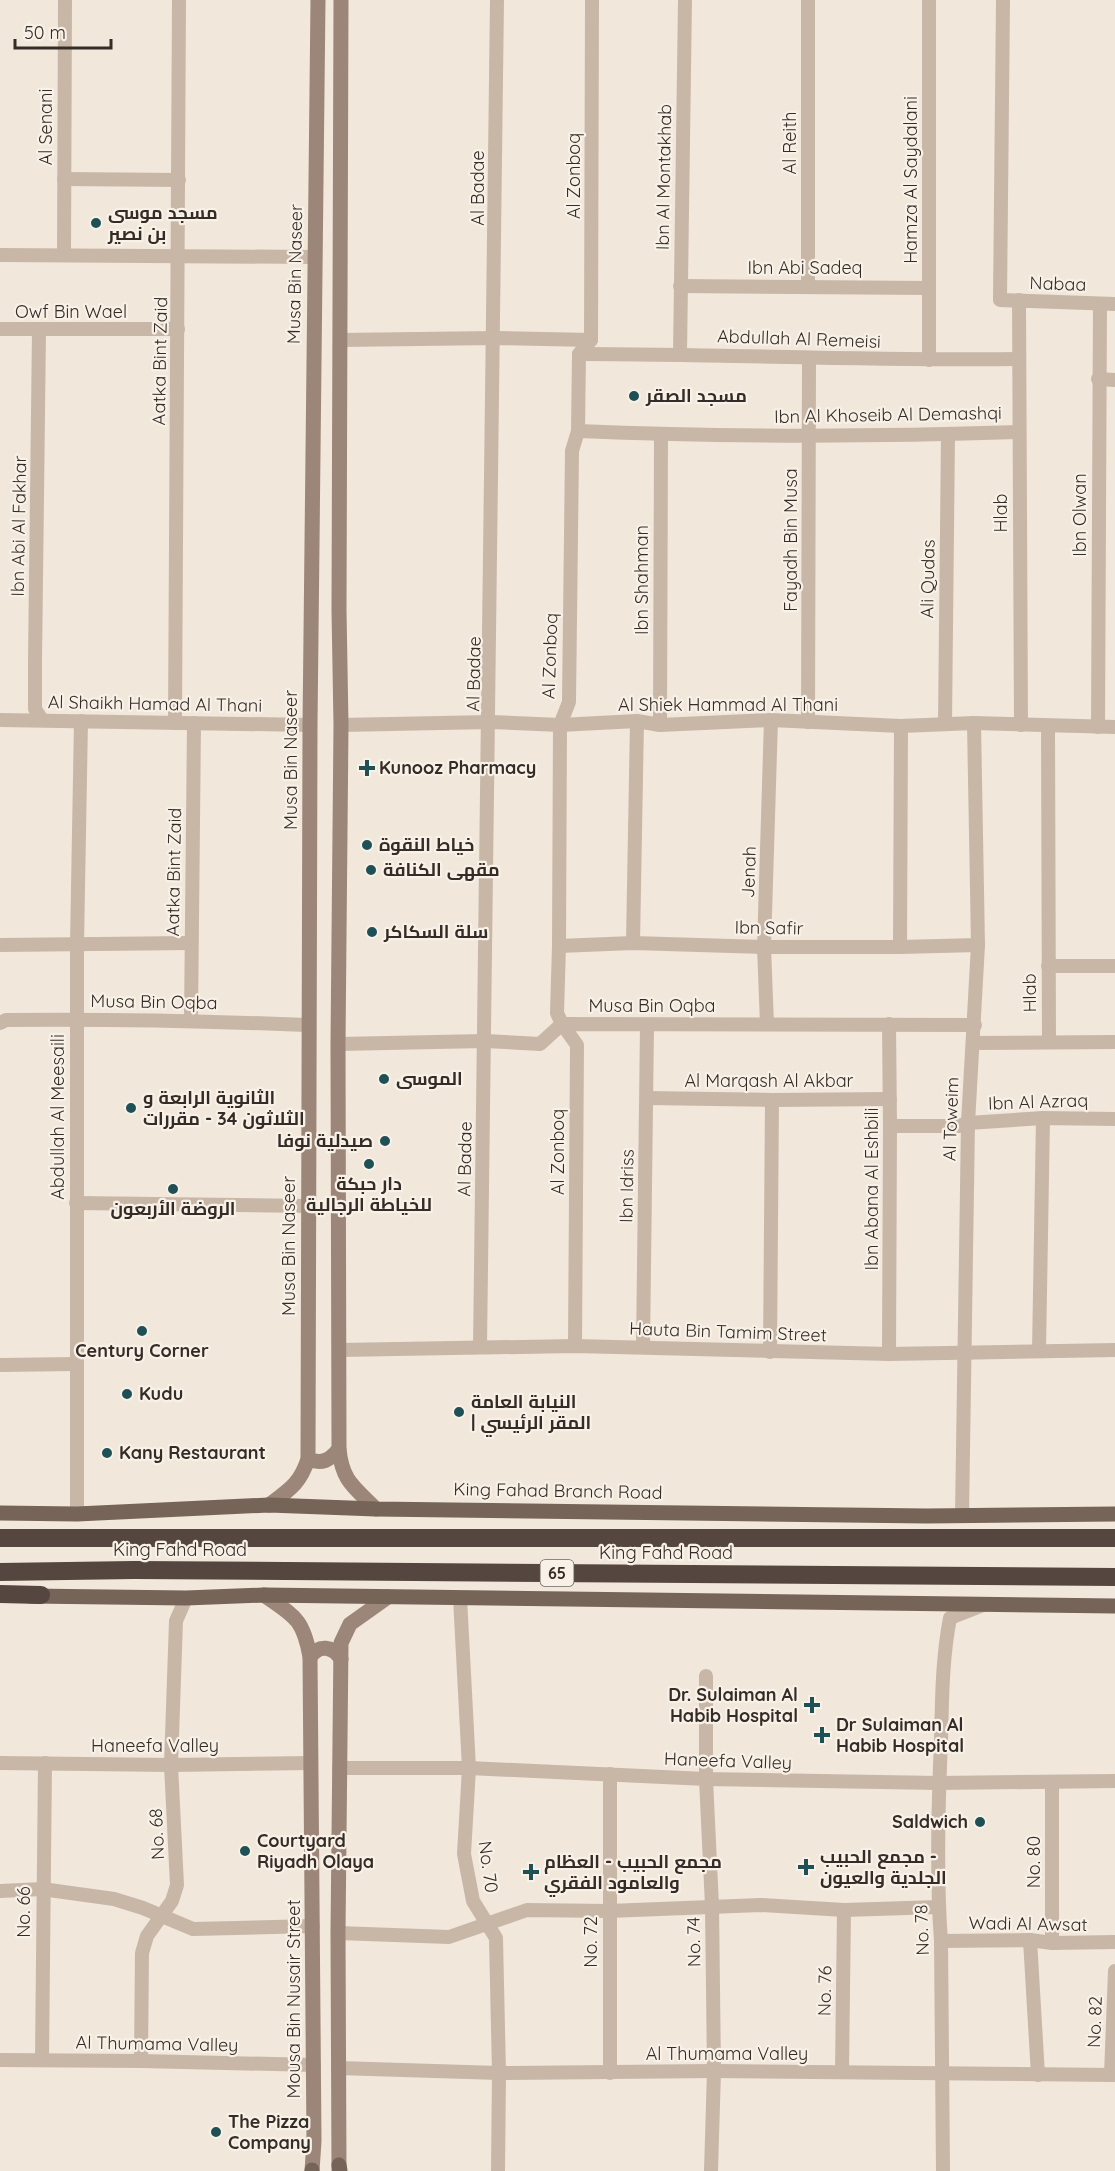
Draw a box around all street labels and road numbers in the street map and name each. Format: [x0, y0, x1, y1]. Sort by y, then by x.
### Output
street label: Al Senani [34, 89, 57, 165]
street label: Hamza Al Saydalani [899, 96, 922, 264]
street label: Ibn Al Montakhab [651, 104, 676, 250]
street label: Al Reith [778, 111, 801, 175]
street label: Al Zonboq [562, 133, 585, 219]
street label: Al Badae [466, 150, 489, 226]
street label: Musa Bin Naseer [282, 204, 307, 344]
street label: Ibn Abi Sadeq [747, 256, 863, 279]
street label: Nabaa [1029, 271, 1087, 296]
street label: Aatka Bint Zaid [147, 296, 172, 426]
street label: Owf Bin Wael [15, 300, 127, 323]
street label: Abdullah Al Remeisi [717, 324, 881, 353]
street label: Ibn Al Khoseib Al Demashqi [774, 401, 1002, 428]
street label: Ibn Abi Al Fakhar [6, 455, 31, 597]
street label: Fayadh Bin Musa [779, 468, 802, 612]
street label: Ibn Olwan [1068, 473, 1091, 557]
street label: Hlab [989, 493, 1012, 532]
street label: Ibn Shahman [630, 525, 653, 635]
street label: Ali Qudas [915, 539, 940, 619]
street label: Al Zonboq [537, 613, 562, 699]
street label: Al Badae [461, 636, 486, 712]
street label: Al Shaikh Hamad Al Thani [48, 690, 262, 717]
street label: Musa Bin Naseer [279, 690, 302, 830]
street label: Al Shiek Hammad Al Thani [618, 693, 838, 716]
street label: Aatka Bint Zaid [161, 807, 186, 937]
street label: Jenah [736, 846, 761, 898]
street label: Ibn Safir [734, 915, 804, 940]
street label: Hlab [1018, 973, 1041, 1013]
street label: Musa Bin Oqba [90, 989, 218, 1014]
street label: Musa Bin Oqba [588, 994, 716, 1017]
street label: Abdullah Al Meesaili [46, 1034, 69, 1200]
street label: Al Marqash Al Akbar [684, 1069, 854, 1092]
street label: Al Toweim [938, 1076, 963, 1161]
street label: Ibn Al Azraq [987, 1088, 1088, 1115]
street label: Ibn Abana Al Eshbili [860, 1108, 883, 1270]
street label: Al Zonboq [546, 1109, 569, 1195]
street label: Al Badae [452, 1121, 477, 1197]
street label: Ibn Idriss [614, 1149, 639, 1223]
street label: Musa Bin Naseer [277, 1176, 300, 1316]
street label: Hauta Bin Tamim Street [629, 1317, 827, 1346]
street label: King Fahad Branch Road [453, 1477, 663, 1504]
street label: King Fahd Road [113, 1538, 247, 1561]
street label: King Fahd Road [599, 1541, 733, 1564]
road number: 65 [540, 1560, 574, 1586]
street label: Haneefa Valley [91, 1734, 219, 1757]
street label: Haneefa Valley [664, 1747, 792, 1774]
street label: No. 68 [144, 1808, 169, 1860]
street label: No. 80 [1022, 1836, 1045, 1888]
street label: No. 70 [473, 1840, 504, 1894]
street label: No. 66 [12, 1886, 35, 1938]
street label: Mousa Bin Nusair Street [282, 1899, 305, 2099]
street label: No. 78 [909, 1904, 934, 1956]
street label: Wadi Al Awsat [968, 1911, 1088, 1936]
street label: No. 72 [579, 1916, 602, 1968]
street label: No. 74 [682, 1917, 705, 1967]
street label: No. 76 [813, 1965, 836, 2016]
street label: No. 82 [1082, 1996, 1107, 2048]
street label: Al Thumama Valley [75, 2031, 239, 2056]
street label: Al Thumama Valley [646, 2042, 808, 2065]

